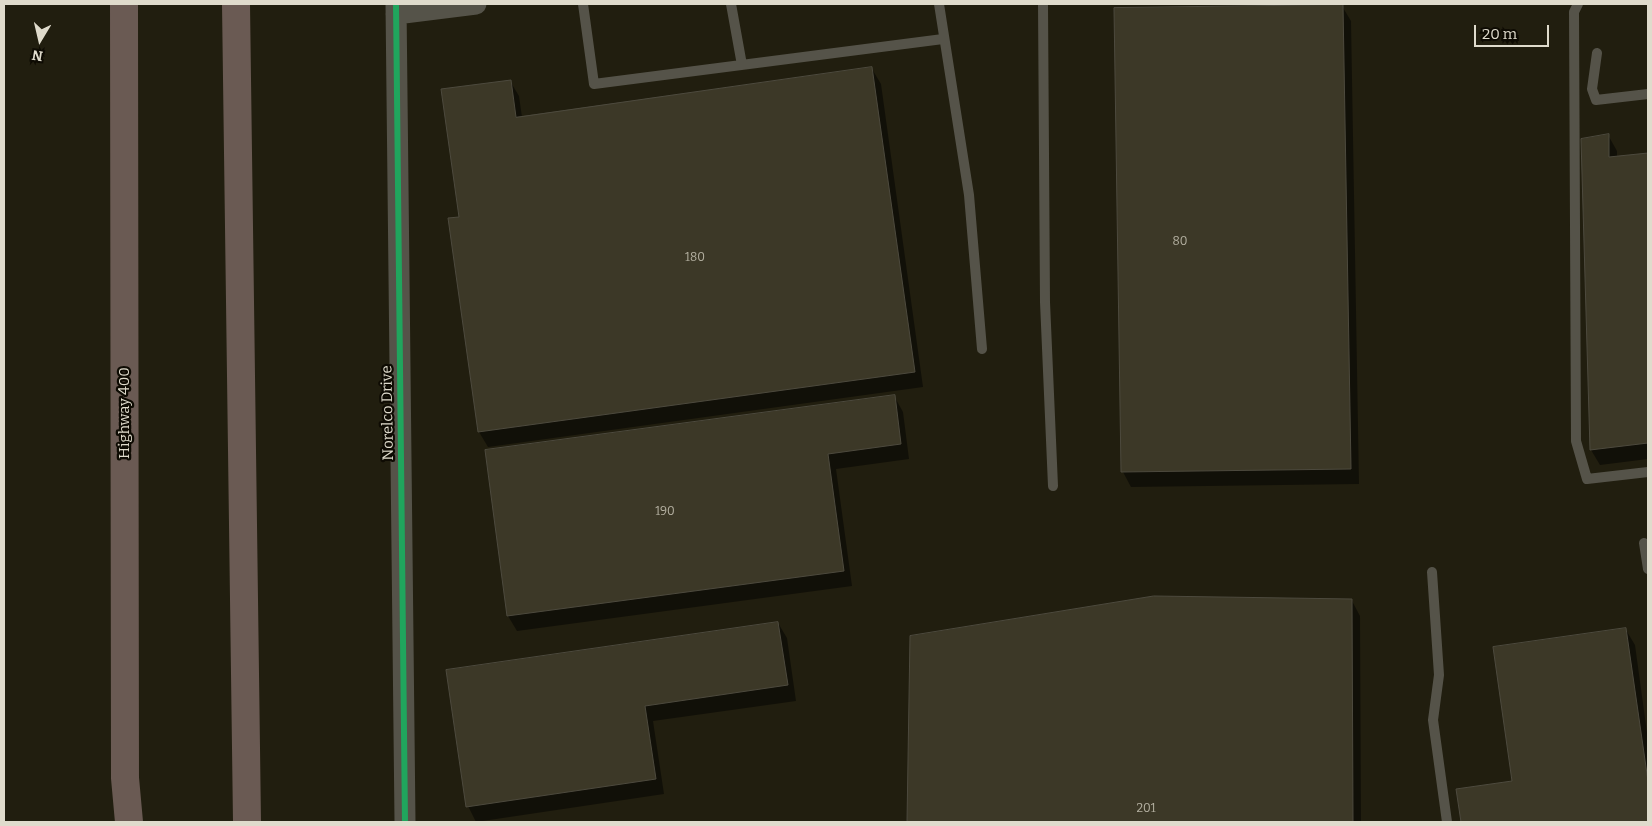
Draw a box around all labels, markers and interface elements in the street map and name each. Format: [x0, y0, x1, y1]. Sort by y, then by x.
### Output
north arrow [15, 15, 65, 65]
scale bar [1477, 15, 1552, 47]
text: 20 m [1482, 25, 1517, 43]
text: N [31, 46, 44, 65]
house number: 80 [1173, 235, 1187, 249]
house number: 180 [685, 251, 705, 265]
street label: Norelco Drive [378, 365, 398, 461]
street label: Highway 400 [116, 367, 134, 459]
house number: 190 [655, 505, 675, 519]
house number: 201 [1136, 802, 1156, 816]

